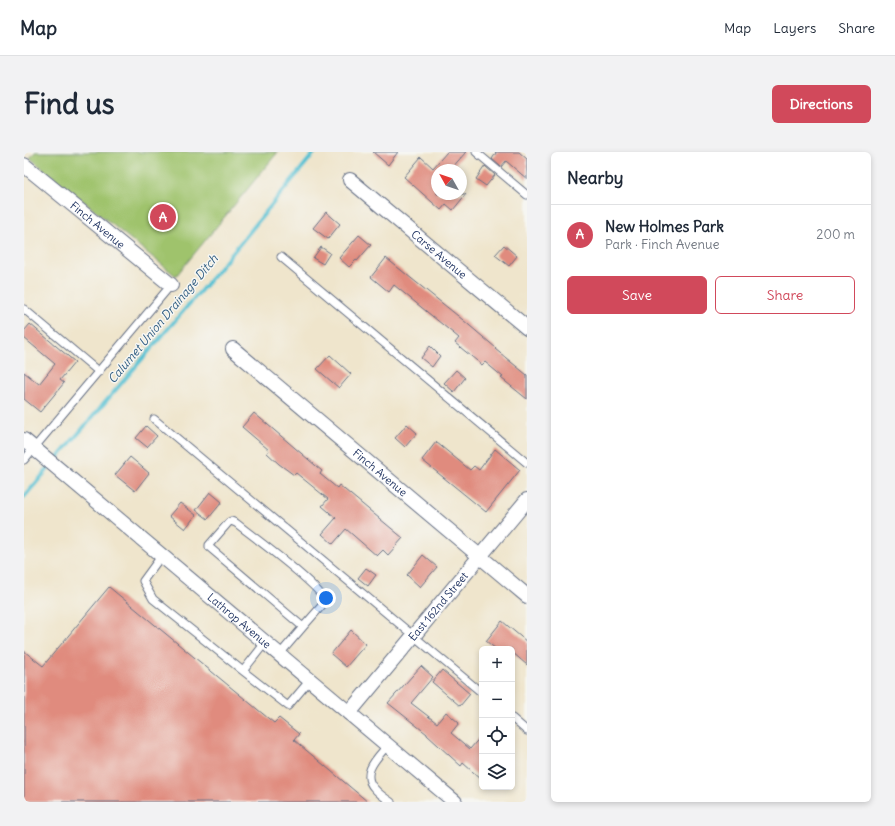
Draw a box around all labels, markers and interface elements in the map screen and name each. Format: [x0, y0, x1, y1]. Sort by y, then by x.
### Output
text: Map [20, 16, 57, 40]
text: Map [724, 19, 751, 37]
text: Layers [773, 19, 816, 37]
text: Share [838, 19, 875, 37]
button: Directions [772, 85, 871, 123]
text: Find us [24, 86, 115, 122]
north arrow [431, 164, 467, 200]
text: Nearby [567, 167, 623, 189]
street label: Finch Avenue [67, 199, 128, 252]
pin: A [150, 202, 176, 232]
text: New Holmes Park [605, 217, 724, 236]
text: A [576, 226, 584, 243]
text: 200 m [816, 226, 855, 243]
street label: Carse Avenue [408, 227, 470, 282]
text: Park · Finch Avenue [605, 236, 720, 253]
water label: Calumet Union Drainage Ditch [104, 250, 222, 386]
button: Save [567, 276, 707, 314]
button: Share [715, 276, 855, 314]
street label: Finch Avenue [350, 446, 410, 499]
street label: East 162nd Street [405, 569, 471, 644]
your location [316, 588, 336, 608]
street label: Lathrop Avenue [205, 590, 274, 651]
map controls [479, 646, 515, 790]
button: + [479, 646, 515, 682]
button: − [479, 682, 515, 718]
button: locate [479, 718, 515, 754]
button: layers [479, 754, 515, 790]

